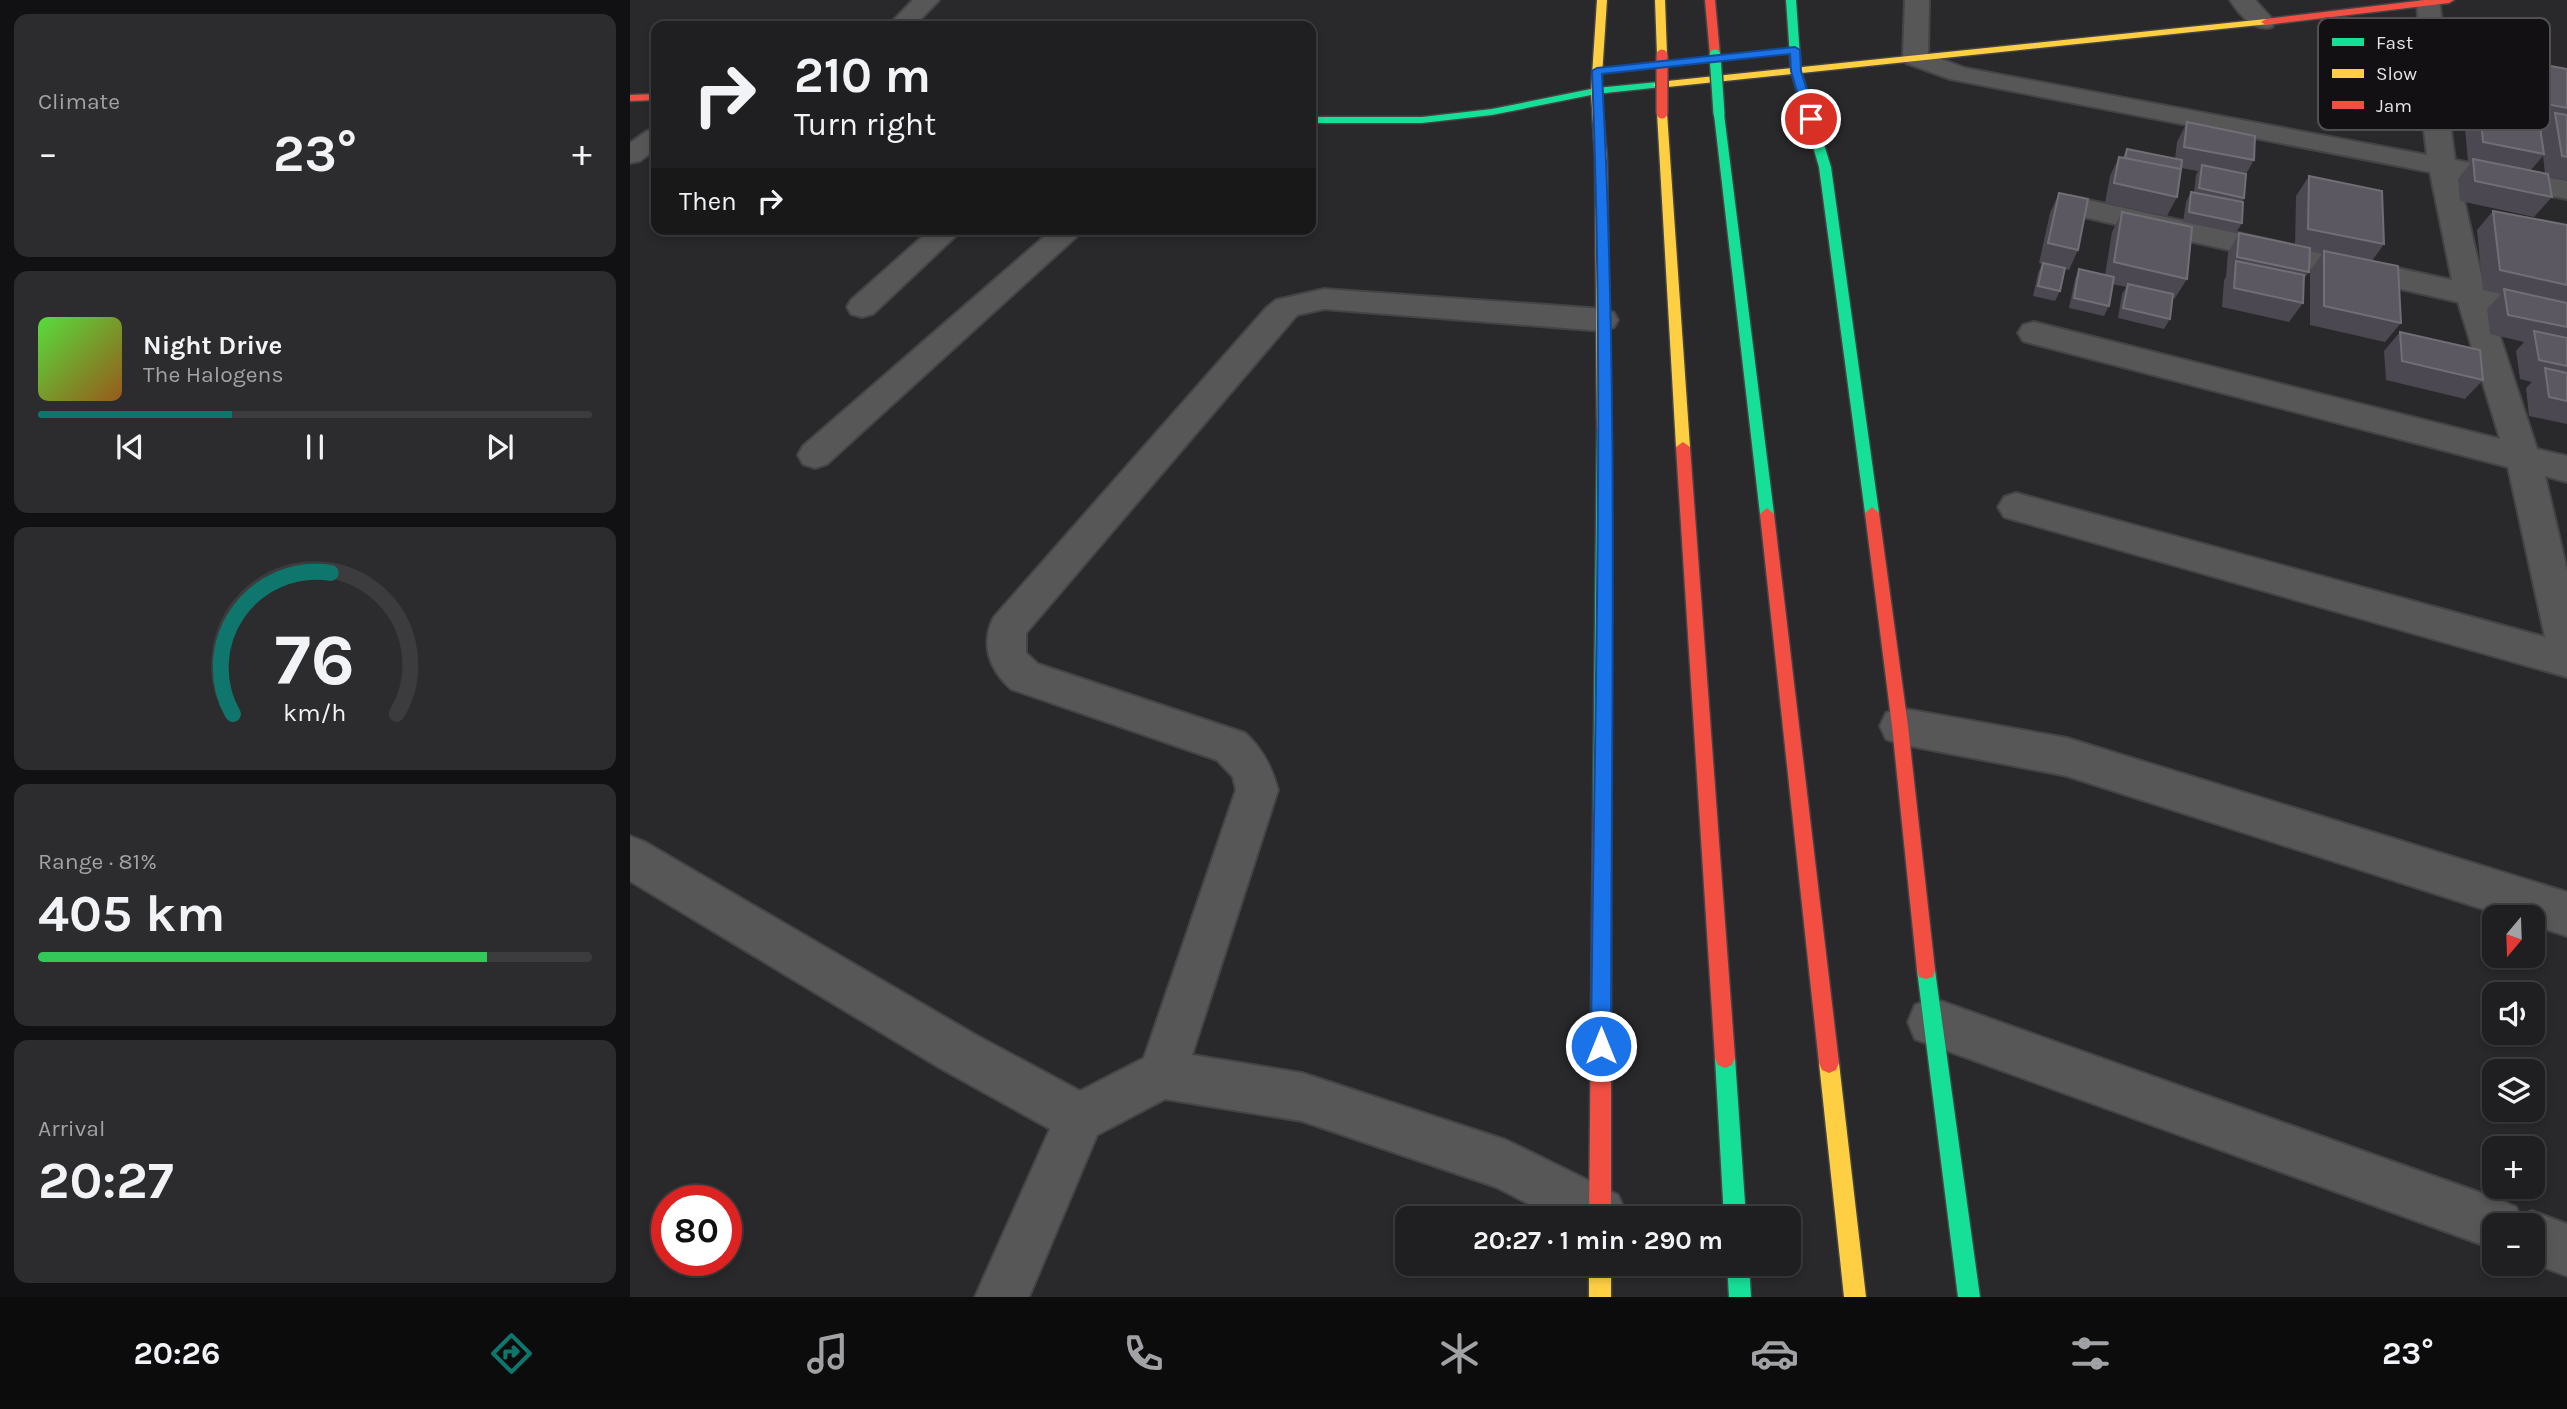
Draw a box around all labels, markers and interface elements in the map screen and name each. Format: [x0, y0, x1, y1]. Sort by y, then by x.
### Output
legend [2318, 18, 2550, 130]
text: Fast [2376, 32, 2413, 54]
text: 210 m [794, 47, 931, 104]
icon: right [679, 49, 770, 140]
text: Slow [2376, 63, 2417, 85]
text: Climate [38, 88, 120, 115]
pin [1781, 89, 1841, 149]
text: Jam [2376, 95, 2412, 117]
icon: arrive [1792, 100, 1830, 138]
text: Turn right [794, 106, 936, 143]
text: 23° [273, 123, 357, 184]
text: − [38, 131, 58, 176]
text: + [572, 131, 592, 176]
icon: right [751, 182, 789, 220]
text: Then [679, 186, 737, 217]
text: Night Drive [143, 330, 282, 361]
text: The Halogens [143, 361, 283, 388]
icon: previous [111, 428, 149, 466]
icon: pause [296, 428, 334, 466]
icon: next [481, 428, 519, 466]
text: 76 [275, 618, 355, 703]
text: km/h [283, 698, 347, 727]
text: Range · 81% [38, 848, 157, 875]
text: 405 km [38, 883, 225, 944]
north arrow [2482, 905, 2544, 968]
map controls [2482, 905, 2545, 1276]
button: sound [2482, 982, 2545, 1045]
position arrow [1564, 1009, 1638, 1083]
button: layers [2482, 1059, 2545, 1122]
text: Arrival [38, 1115, 105, 1142]
button: + [2482, 1136, 2545, 1199]
text: 20:27 [38, 1150, 174, 1211]
speed limit sign: 80 [651, 1185, 742, 1276]
button: − [2482, 1213, 2545, 1276]
text: 20:27 · 1 min · 290 m [1473, 1225, 1723, 1256]
icon: directions [487, 1329, 536, 1378]
icon: music [803, 1329, 852, 1378]
icon: phone [1119, 1329, 1168, 1378]
icon: climate [1435, 1329, 1484, 1378]
icon: car [1750, 1329, 1799, 1378]
icon: filters [2066, 1329, 2115, 1378]
text: 20:26 [133, 1335, 220, 1372]
text: 23° [2382, 1335, 2434, 1372]

